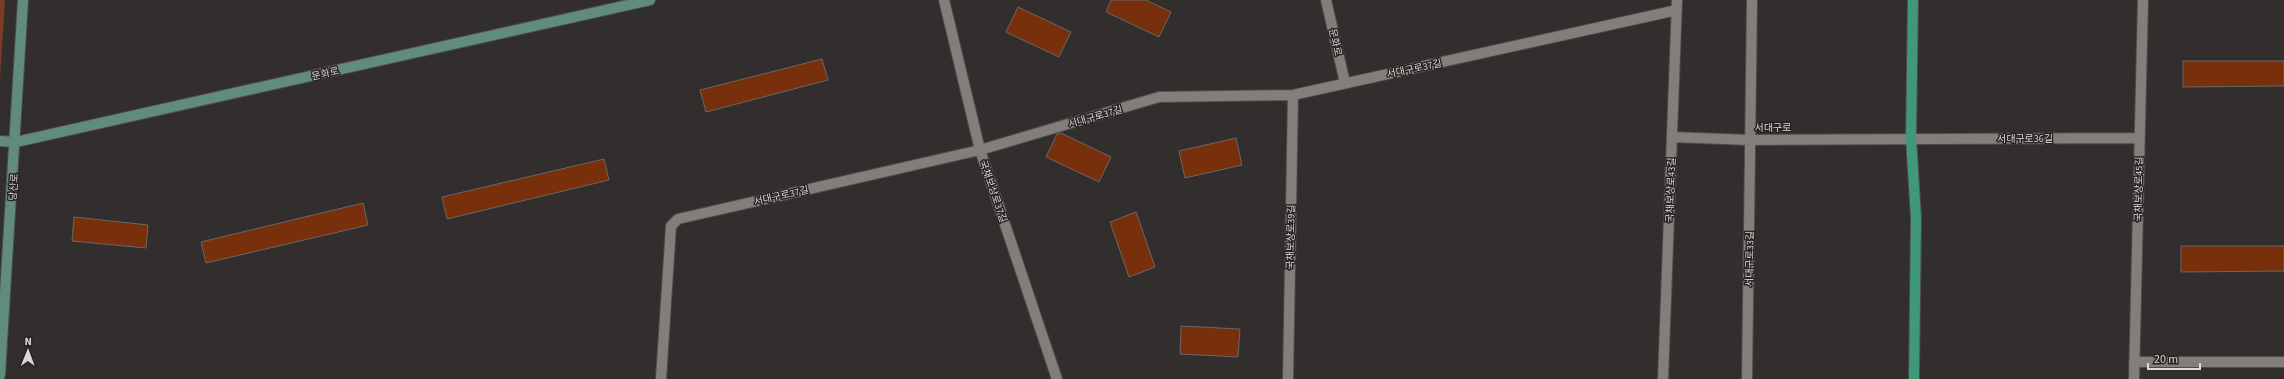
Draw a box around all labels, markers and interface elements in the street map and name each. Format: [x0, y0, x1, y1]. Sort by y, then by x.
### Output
street label: 문화로 [1325, 27, 1345, 57]
street label: 서대구로37길 [1385, 56, 1443, 82]
street label: 문화로 [310, 64, 340, 84]
street label: 서대구로37길 [1066, 103, 1124, 131]
street label: 서대구로 [1755, 121, 1791, 135]
street label: 서대구로36길 [1997, 132, 2053, 146]
street label: 국채보상로45길 [2131, 156, 2147, 222]
street label: 국채보상로43길 [1663, 157, 1679, 223]
street label: 국채보상로37길 [976, 158, 1010, 224]
street label: 당산로 [6, 173, 22, 201]
street label: 서대구로37길 [752, 183, 810, 209]
street label: 국채보상로39길 [1283, 204, 1299, 270]
street label: 서대구로33길 [1743, 231, 1757, 287]
north arrow [8, 331, 48, 371]
text: N [24, 334, 32, 349]
scale bar [2148, 345, 2200, 371]
text: 20 m [2154, 351, 2178, 368]

